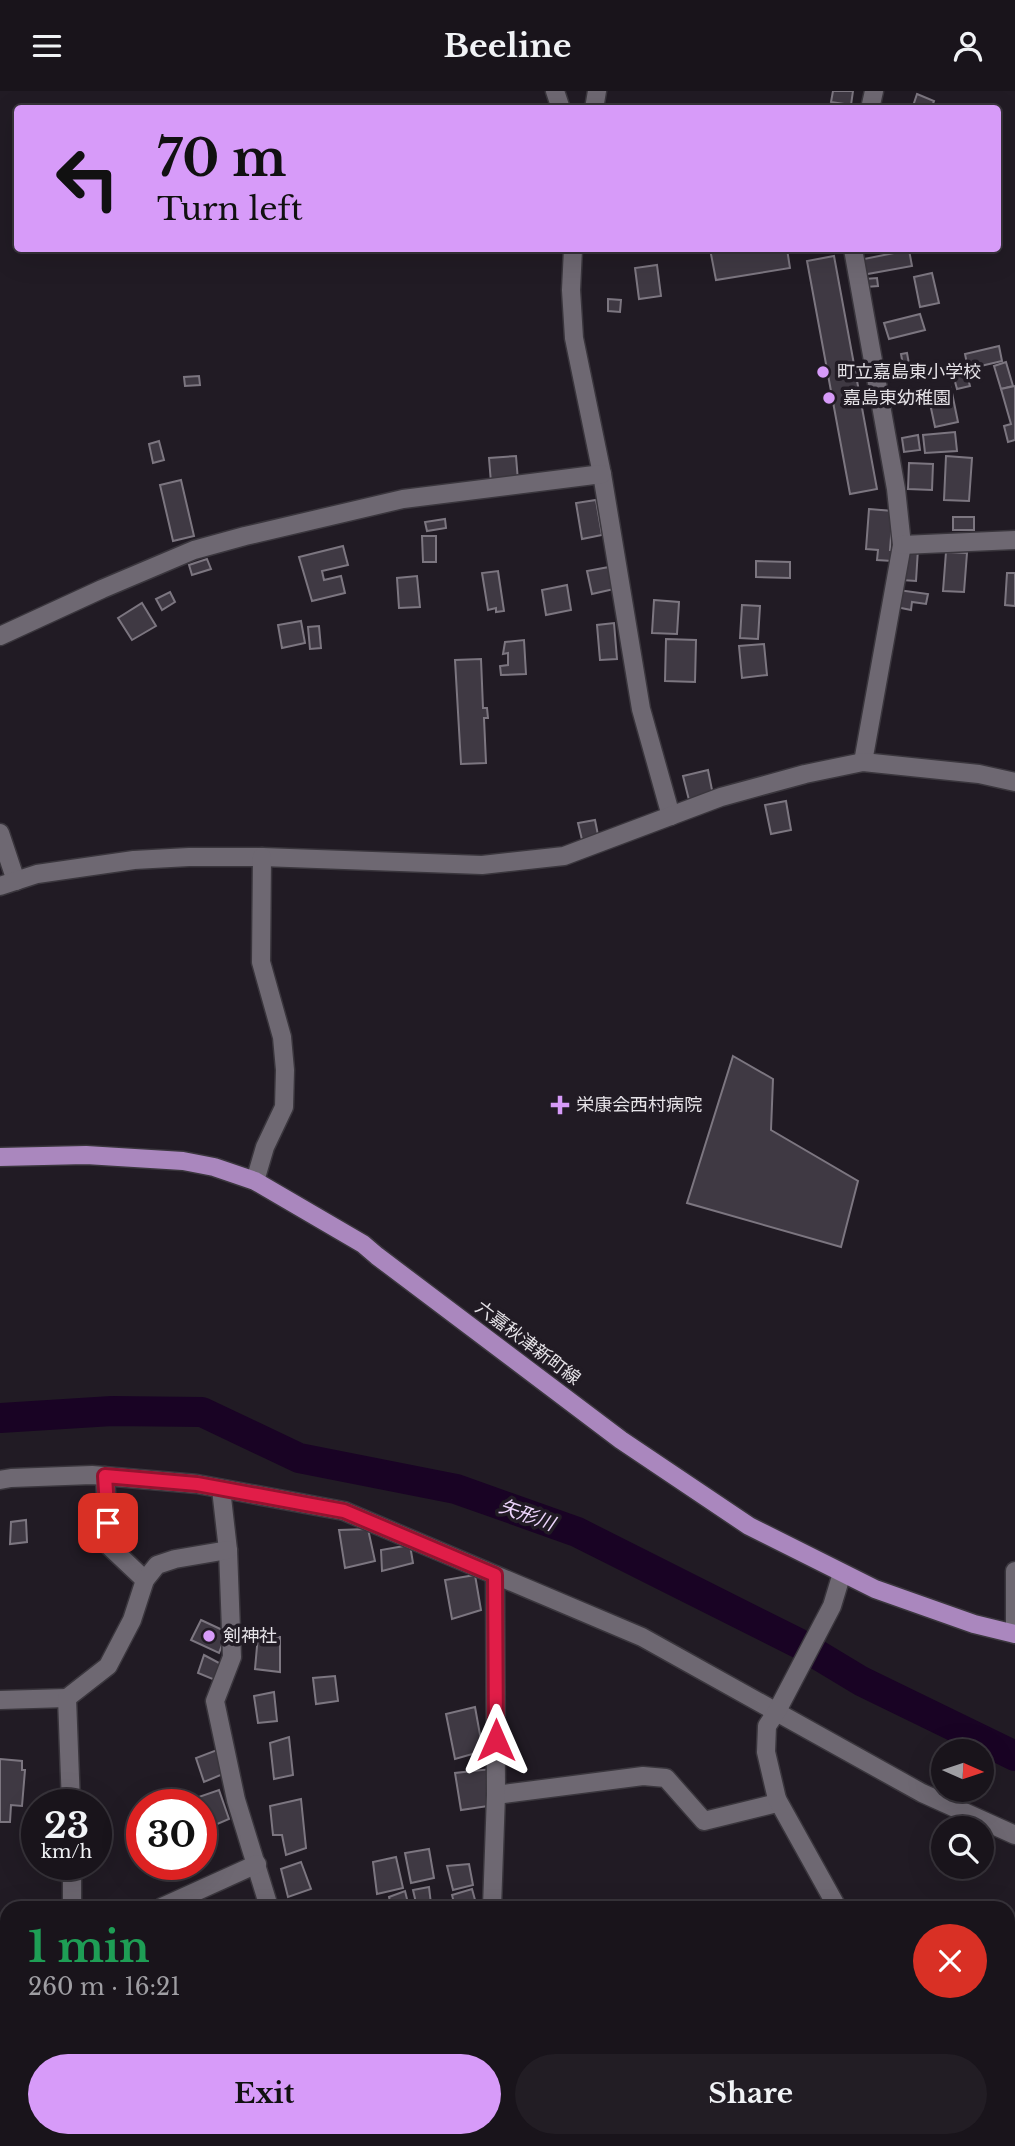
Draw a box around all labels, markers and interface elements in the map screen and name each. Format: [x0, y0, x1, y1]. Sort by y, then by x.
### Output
text: Beeline [444, 26, 571, 66]
icon: menu [28, 27, 66, 65]
icon: person [949, 27, 987, 65]
text: 70 m [157, 128, 287, 189]
icon: left [42, 133, 133, 224]
text: Turn left [157, 189, 303, 229]
place label: 町立嘉島東小学校 [837, 361, 981, 383]
marker: 町立嘉島東小学校 [815, 364, 831, 380]
place label: 嘉島東幼稚園 [843, 387, 951, 409]
marker: 嘉島東幼稚園 [821, 390, 837, 406]
place label: 栄康会西村病院 [576, 1094, 702, 1116]
marker: 栄康会西村病院 [550, 1095, 570, 1115]
street label: 六嘉秋津新町線 [471, 1296, 585, 1390]
pin [78, 1493, 138, 1553]
water label: 矢形川 [496, 1494, 560, 1536]
icon: arrive [89, 1504, 127, 1542]
place label: 剣神社 [223, 1625, 277, 1647]
marker: 剣神社 [201, 1628, 217, 1644]
position arrow [459, 1703, 533, 1777]
north arrow [931, 1739, 994, 1803]
map controls [931, 1739, 994, 1879]
speed limit sign: 30 [126, 1789, 217, 1880]
text: 23 [44, 1804, 89, 1847]
button: search [931, 1816, 994, 1879]
text: km/h [41, 1841, 92, 1863]
text: 1 min [28, 1921, 150, 1973]
button: close [913, 1924, 987, 1998]
text: 260 m · 16:21 [28, 1973, 180, 2001]
button: Exit [28, 2054, 501, 2134]
button: Share [515, 2054, 987, 2134]

